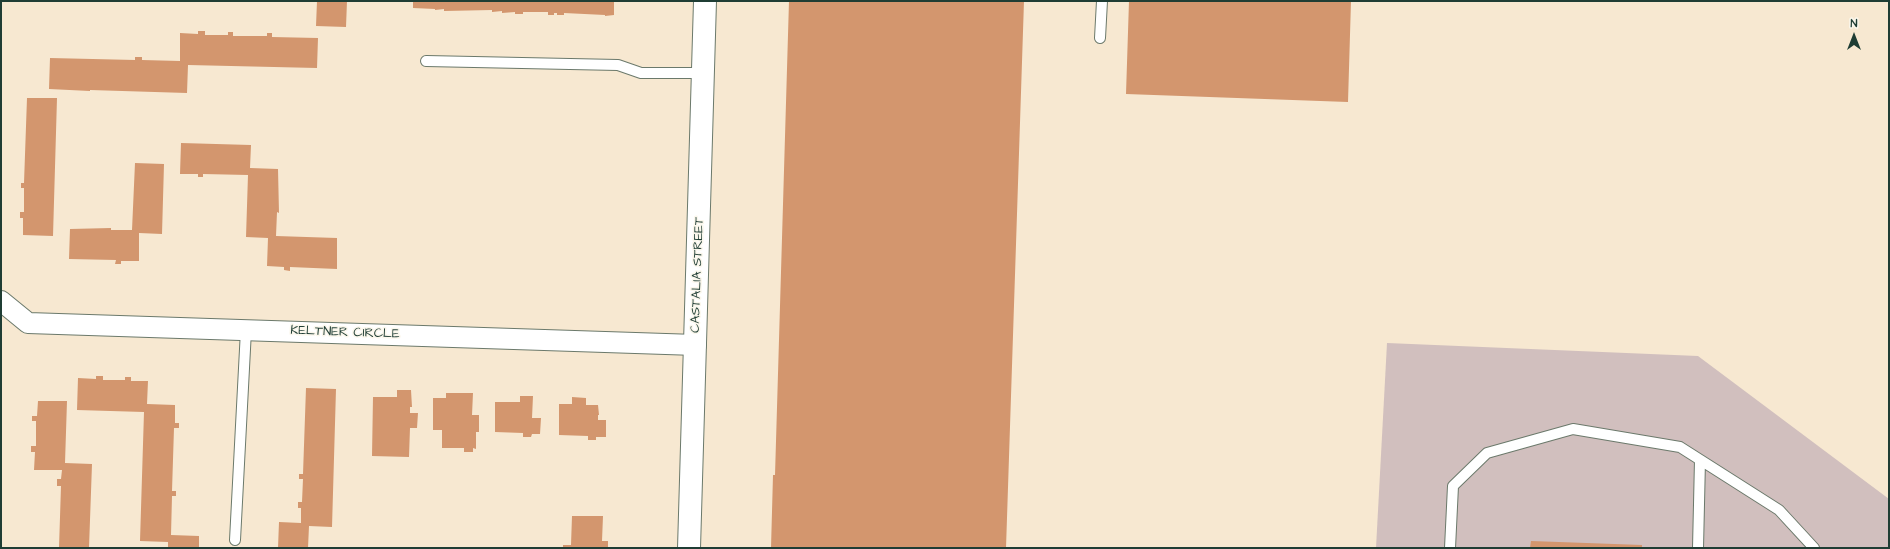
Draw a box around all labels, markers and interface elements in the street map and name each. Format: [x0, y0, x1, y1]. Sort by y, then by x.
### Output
north arrow [1834, 16, 1874, 56]
text: N [1851, 16, 1857, 31]
street label: CASTALIA STREET [688, 217, 708, 333]
street label: KELTNER CIRCLE [290, 323, 400, 343]

